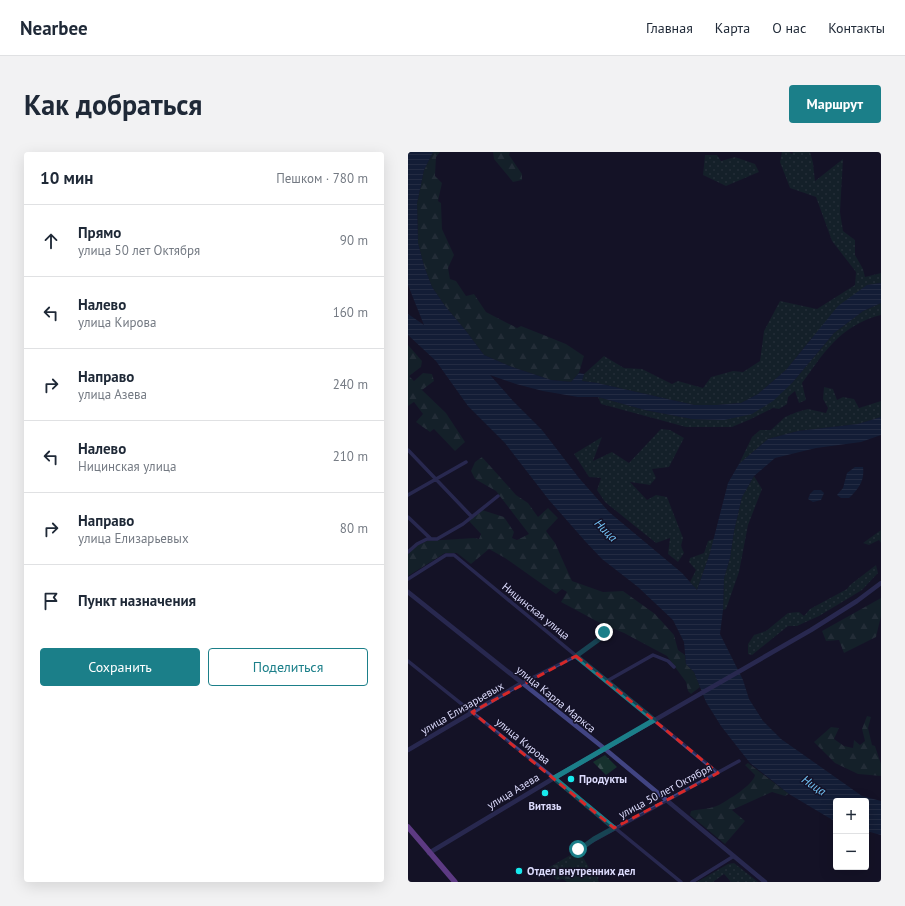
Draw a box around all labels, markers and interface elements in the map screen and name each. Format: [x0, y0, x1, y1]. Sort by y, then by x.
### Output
text: Nearbee [20, 16, 88, 40]
text: Главная [646, 19, 693, 37]
text: Карта [715, 19, 750, 37]
text: О нас [772, 19, 806, 37]
text: Контакты [828, 19, 885, 37]
button: Маршрут [789, 85, 881, 123]
text: Как добраться [24, 86, 202, 123]
text: 10 мин [40, 167, 93, 189]
text: Пешком · 780 m [276, 170, 368, 187]
text: Прямо [78, 223, 121, 242]
icon: ahead [40, 230, 62, 252]
text: 90 m [340, 232, 368, 249]
text: улица 50 лет Октября [78, 242, 200, 259]
text: Налево [78, 295, 126, 314]
icon: left [40, 302, 62, 324]
text: 160 m [333, 304, 368, 321]
text: улица Кирова [78, 314, 157, 331]
text: Направо [78, 367, 134, 386]
icon: right [40, 374, 62, 396]
text: 240 m [333, 376, 368, 393]
text: улица Азева [78, 386, 147, 403]
text: Налево [78, 439, 126, 458]
icon: left [40, 446, 62, 468]
text: 210 m [333, 448, 368, 465]
text: Ницинская улица [78, 458, 176, 475]
text: Направо [78, 511, 134, 530]
water label: Ница [591, 515, 621, 545]
icon: right [40, 518, 62, 540]
text: 80 m [340, 520, 368, 537]
text: улица Елизарьевых [78, 530, 189, 547]
street label: Ницинская улица [499, 579, 573, 643]
icon: arrive [40, 590, 62, 612]
text: Пункт назначения [78, 591, 196, 610]
route end [595, 623, 613, 641]
button: Сохранить [40, 648, 200, 686]
button: Поделиться [208, 648, 368, 686]
street label: улица Карла Маркса [513, 663, 599, 735]
street label: улица Елизарьевых [418, 678, 506, 737]
street label: улица Кирова [493, 715, 553, 767]
street label: улица 50 лет Октября [616, 761, 714, 821]
street label: улица Азева [484, 770, 542, 812]
place label: Продукты [579, 772, 627, 786]
water label: Ница [799, 772, 829, 799]
marker: Продукты [566, 774, 576, 784]
marker: Витязь [540, 788, 550, 798]
map controls [833, 798, 869, 870]
button: + [833, 798, 869, 834]
place label: Витязь [529, 799, 562, 813]
button: − [833, 834, 869, 870]
route start [569, 840, 587, 858]
place label: Отдел внутренних дел [527, 864, 636, 878]
marker: Отдел внутренних дел [514, 866, 524, 876]

